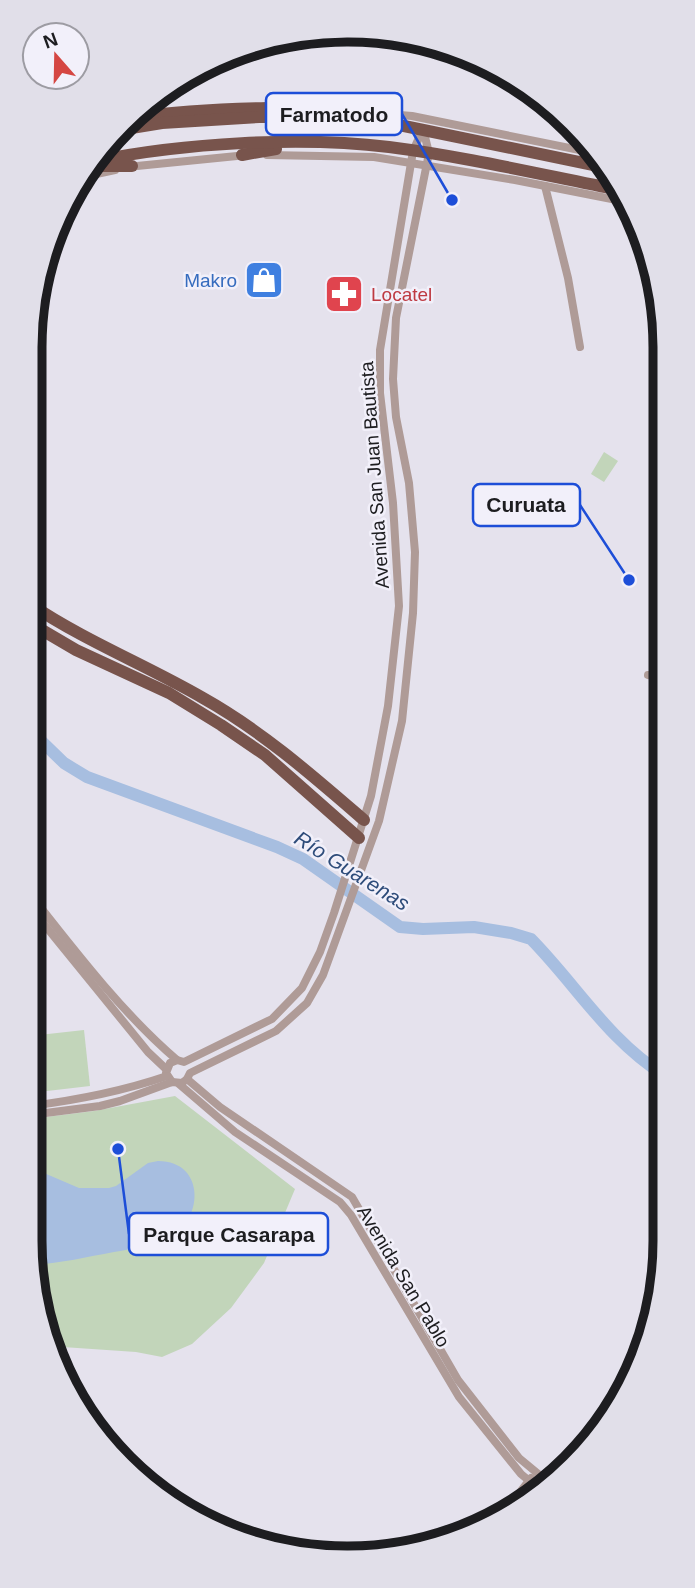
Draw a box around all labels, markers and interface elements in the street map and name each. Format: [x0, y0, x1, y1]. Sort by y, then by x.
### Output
north arrow [21, 21, 91, 91]
text: N [40, 28, 60, 53]
callout: Farmatodo [266, 93, 402, 135]
text: Farmatodo [280, 103, 388, 126]
shop icon: Makro [243, 259, 285, 301]
place label: Makro [184, 270, 237, 291]
pharmacy icon: Locatel [323, 273, 365, 315]
place label: Locatel [371, 284, 432, 305]
street label: Avenida San Juan Bautista [356, 360, 393, 589]
callout: Curuata [473, 484, 580, 526]
text: Curuata [486, 493, 566, 516]
water label: Río Guarenas [291, 826, 414, 915]
street label: Avenida San Pablo [353, 1202, 454, 1351]
callout: Parque Casarapa [129, 1213, 328, 1255]
text: Parque Casarapa [143, 1223, 315, 1246]

